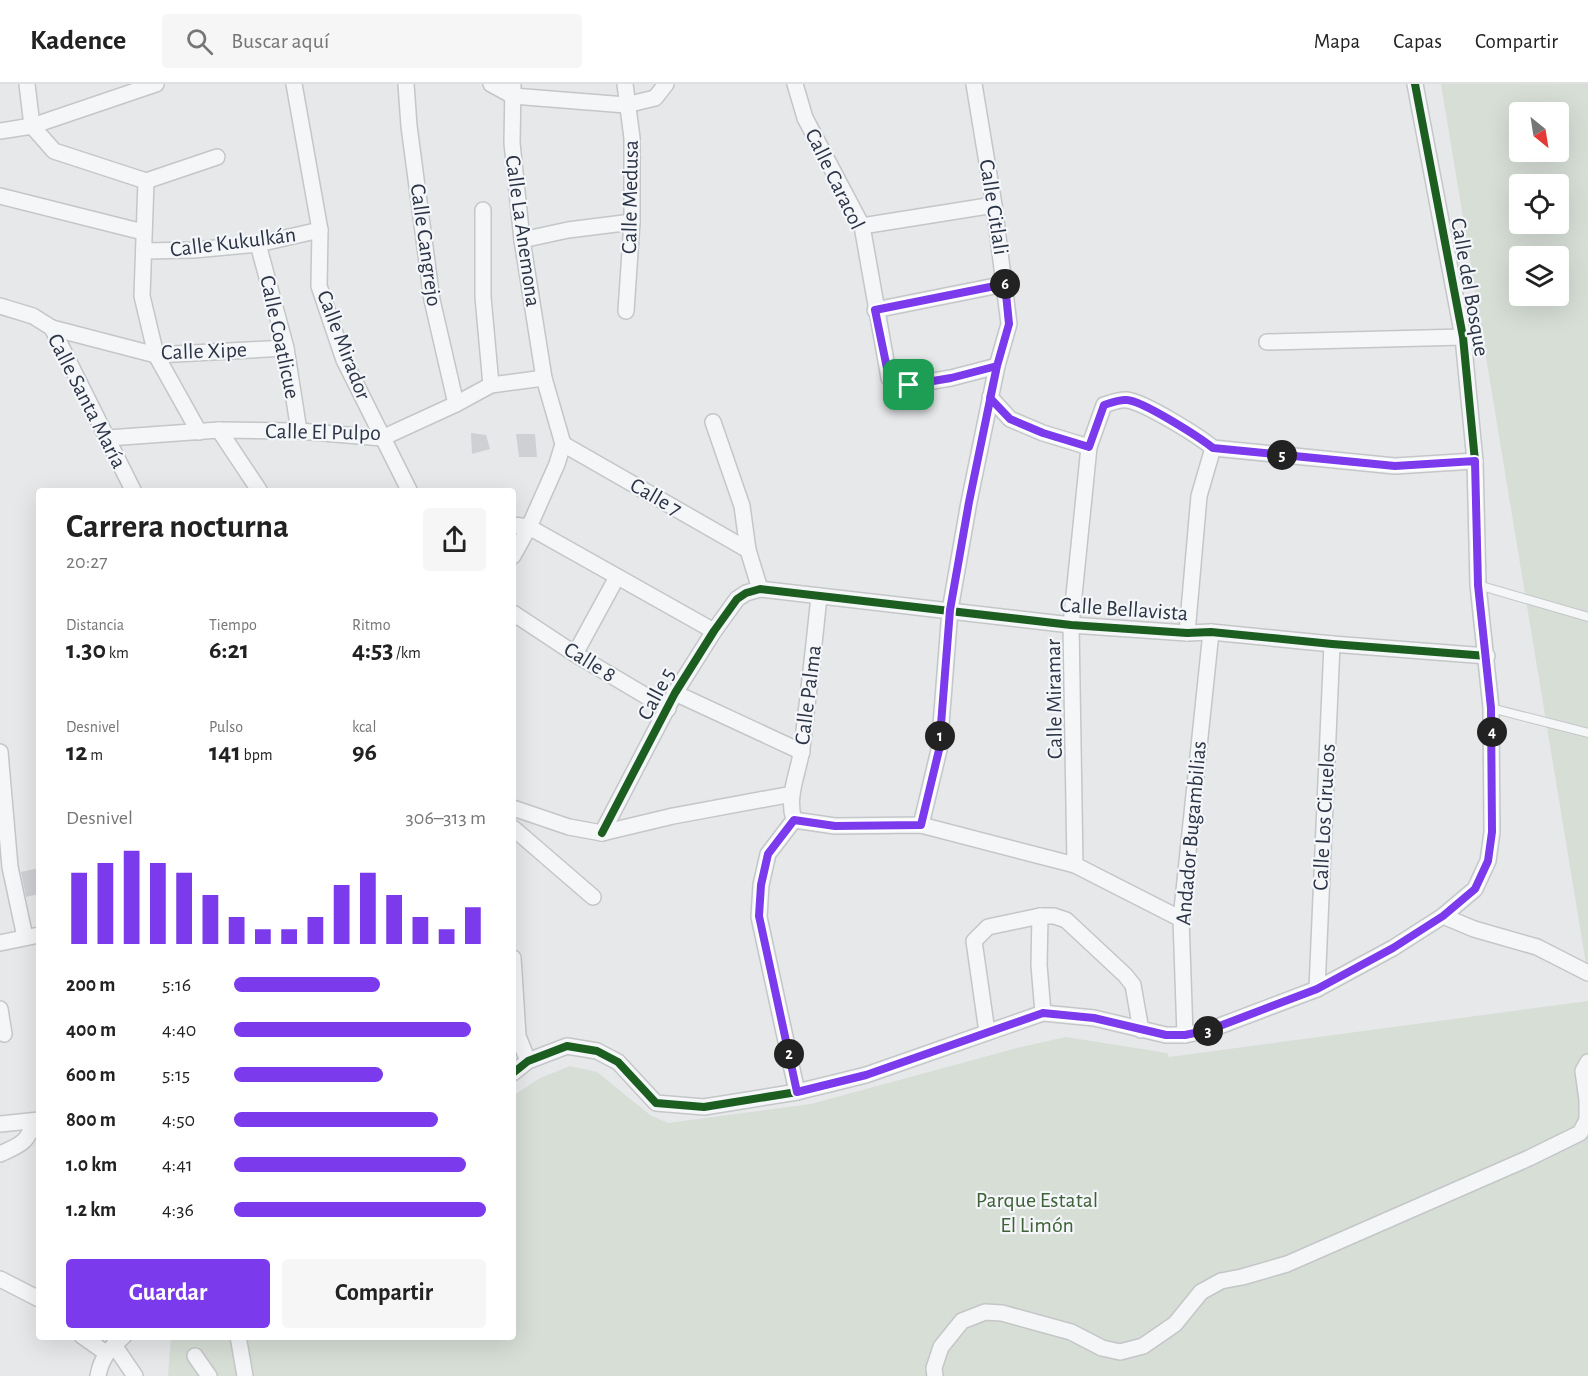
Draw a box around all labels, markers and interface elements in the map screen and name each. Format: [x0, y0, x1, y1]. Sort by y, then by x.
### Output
search box [162, 14, 582, 68]
icon: search [183, 25, 216, 58]
text: Kadence [30, 27, 126, 55]
text: Buscar aquí [231, 30, 329, 52]
text: Mapa [1314, 31, 1360, 52]
text: Capas [1393, 31, 1442, 52]
text: Compartir [1475, 31, 1558, 52]
north arrow [1509, 102, 1569, 162]
map controls [1509, 102, 1569, 306]
street label: Calle Caracol [801, 125, 869, 233]
street label: Calle Medusa [618, 140, 642, 254]
street label: Calle La Anemona [501, 154, 545, 308]
street label: Calle Citlali [976, 158, 1012, 256]
button: locate [1509, 174, 1569, 234]
street label: Calle Cangrejo [407, 182, 445, 308]
street label: Calle del Bosque [1447, 216, 1493, 358]
street label: Calle Kukulkán [169, 223, 297, 261]
button: layers [1509, 246, 1569, 306]
pin: 6 [990, 269, 1020, 299]
street label: Calle Coatlicue [256, 273, 304, 401]
text: 6 [1001, 276, 1009, 292]
street label: Calle Mirador [313, 287, 375, 403]
street label: Calle Santa María [44, 330, 130, 472]
street label: Calle Xipe [161, 339, 247, 363]
pin [883, 359, 934, 410]
icon: arrive [892, 368, 925, 401]
street label: Calle El Pulpo [265, 420, 381, 444]
pin: 5 [1267, 440, 1297, 470]
text: 5 [1279, 447, 1285, 463]
street label: Calle 7 [627, 474, 685, 520]
button: share [423, 508, 486, 571]
text: Carrera nocturna [66, 511, 289, 544]
text: 20:27 [66, 552, 108, 572]
street label: Calle Bellavista [1059, 594, 1189, 624]
text: Distancia [66, 617, 124, 633]
text: Tiempo [209, 617, 257, 633]
text: Ritmo [352, 617, 391, 633]
text: 1.30 [66, 637, 106, 663]
text: 6:21 [209, 637, 249, 663]
text: 4:53 [352, 637, 393, 663]
street label: Calle 8 [560, 638, 620, 686]
street label: Calle Miramar [1042, 639, 1066, 759]
street label: Calle Palma [791, 644, 825, 746]
text: km [106, 645, 129, 661]
text: /km [393, 645, 421, 661]
street label: Calle 5 [633, 664, 679, 724]
pin: 4 [1477, 717, 1507, 747]
text: Desnivel [66, 719, 120, 735]
text: Pulso [209, 719, 243, 735]
text: kcal [352, 719, 376, 735]
pin: 1 [925, 721, 955, 751]
text: 4 [1488, 724, 1496, 740]
text: 1 [937, 728, 943, 744]
text: 12 [66, 739, 88, 765]
text: 141 [209, 739, 241, 765]
text: 96 [352, 739, 377, 765]
street label: Andador Bugambilias [1172, 740, 1210, 926]
street label: Calle Los Ciruelos [1309, 743, 1339, 891]
text: m [88, 747, 103, 763]
text: bpm [241, 747, 272, 763]
text: Desnivel [66, 808, 133, 828]
text: 306–313 m [406, 808, 486, 828]
text: 200 m [66, 975, 115, 995]
text: 5:16 [162, 975, 191, 995]
pin: 3 [1193, 1016, 1223, 1046]
text: 400 m [66, 1020, 116, 1040]
text: 4:40 [162, 1020, 196, 1040]
text: 3 [1205, 1023, 1211, 1039]
pin: 2 [774, 1039, 804, 1069]
text: 2 [785, 1046, 793, 1062]
text: 600 m [66, 1065, 116, 1085]
text: 5:15 [162, 1065, 190, 1085]
text: 800 m [66, 1110, 116, 1130]
text: 4:50 [162, 1110, 195, 1130]
text: 1.0 km [66, 1155, 117, 1175]
text: 4:41 [162, 1155, 193, 1175]
park label: Parque Estatal El Limón [976, 1189, 1098, 1236]
text: 1.2 km [66, 1200, 116, 1220]
text: 4:36 [162, 1200, 194, 1220]
button: Guardar [66, 1259, 270, 1328]
button: Compartir [282, 1259, 486, 1328]

